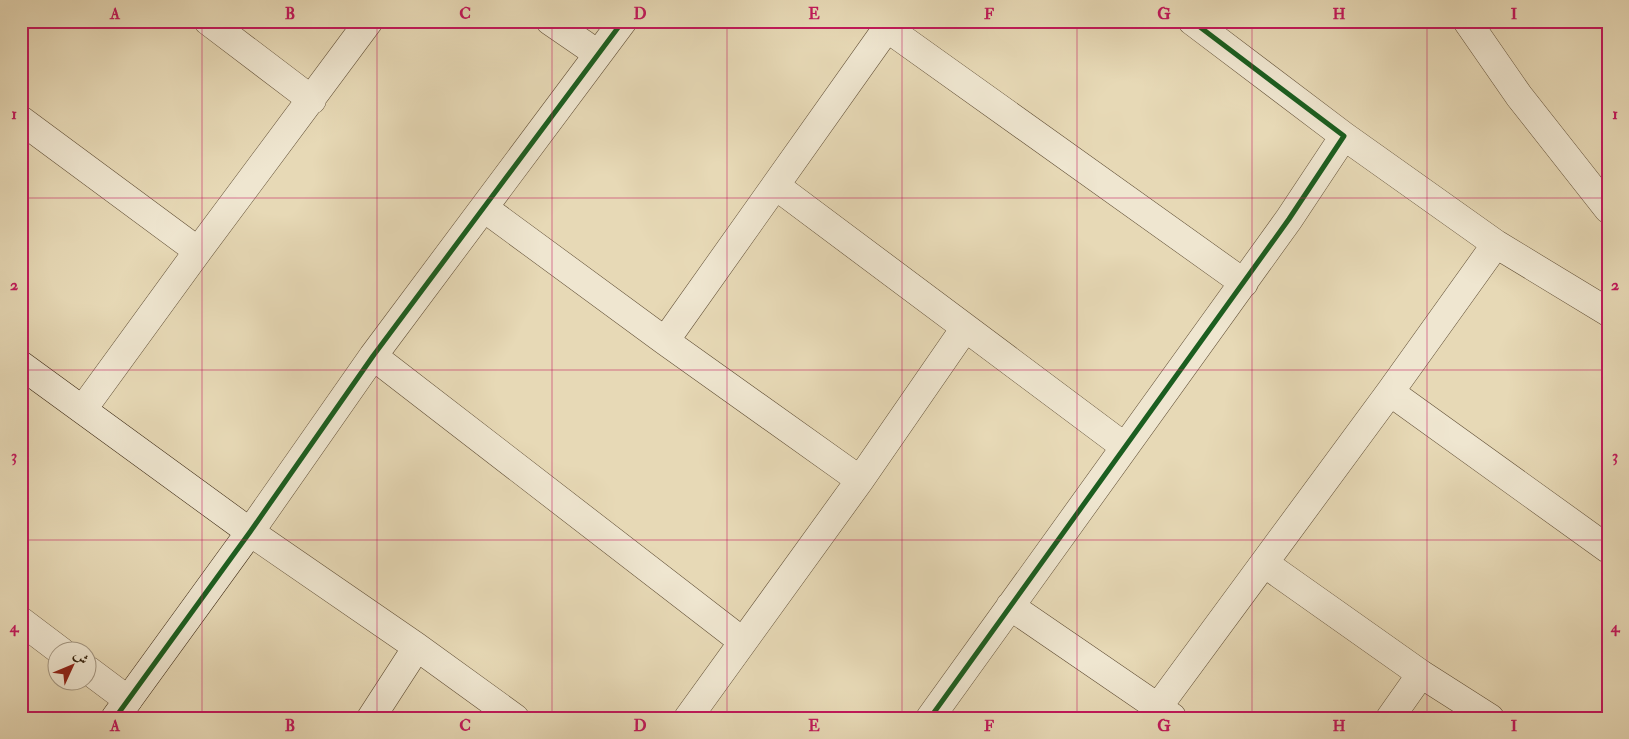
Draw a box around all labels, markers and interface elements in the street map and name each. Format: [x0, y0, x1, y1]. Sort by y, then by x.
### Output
text: A [109, 4, 121, 24]
text: B [285, 4, 295, 24]
text: C [459, 4, 471, 24]
text: D [633, 4, 647, 24]
text: E [808, 4, 820, 24]
text: F [984, 4, 994, 24]
text: G [1157, 4, 1171, 24]
text: H [1332, 4, 1346, 24]
text: I [1511, 4, 1518, 24]
text: 1 [11, 104, 17, 124]
text: 1 [1612, 104, 1618, 124]
text: 2 [10, 275, 18, 295]
text: 2 [1611, 275, 1619, 295]
text: 3 [11, 446, 17, 466]
text: 3 [1612, 446, 1618, 466]
text: 4 [9, 617, 20, 637]
text: 4 [1610, 617, 1621, 637]
north arrow [48, 642, 98, 692]
text: ش [70, 646, 92, 668]
text: A [109, 716, 121, 736]
text: B [285, 716, 295, 736]
text: C [459, 716, 471, 736]
text: D [633, 716, 647, 736]
text: E [808, 716, 820, 736]
text: F [984, 716, 994, 736]
text: G [1157, 716, 1171, 736]
text: H [1332, 716, 1346, 736]
text: I [1511, 716, 1518, 736]

